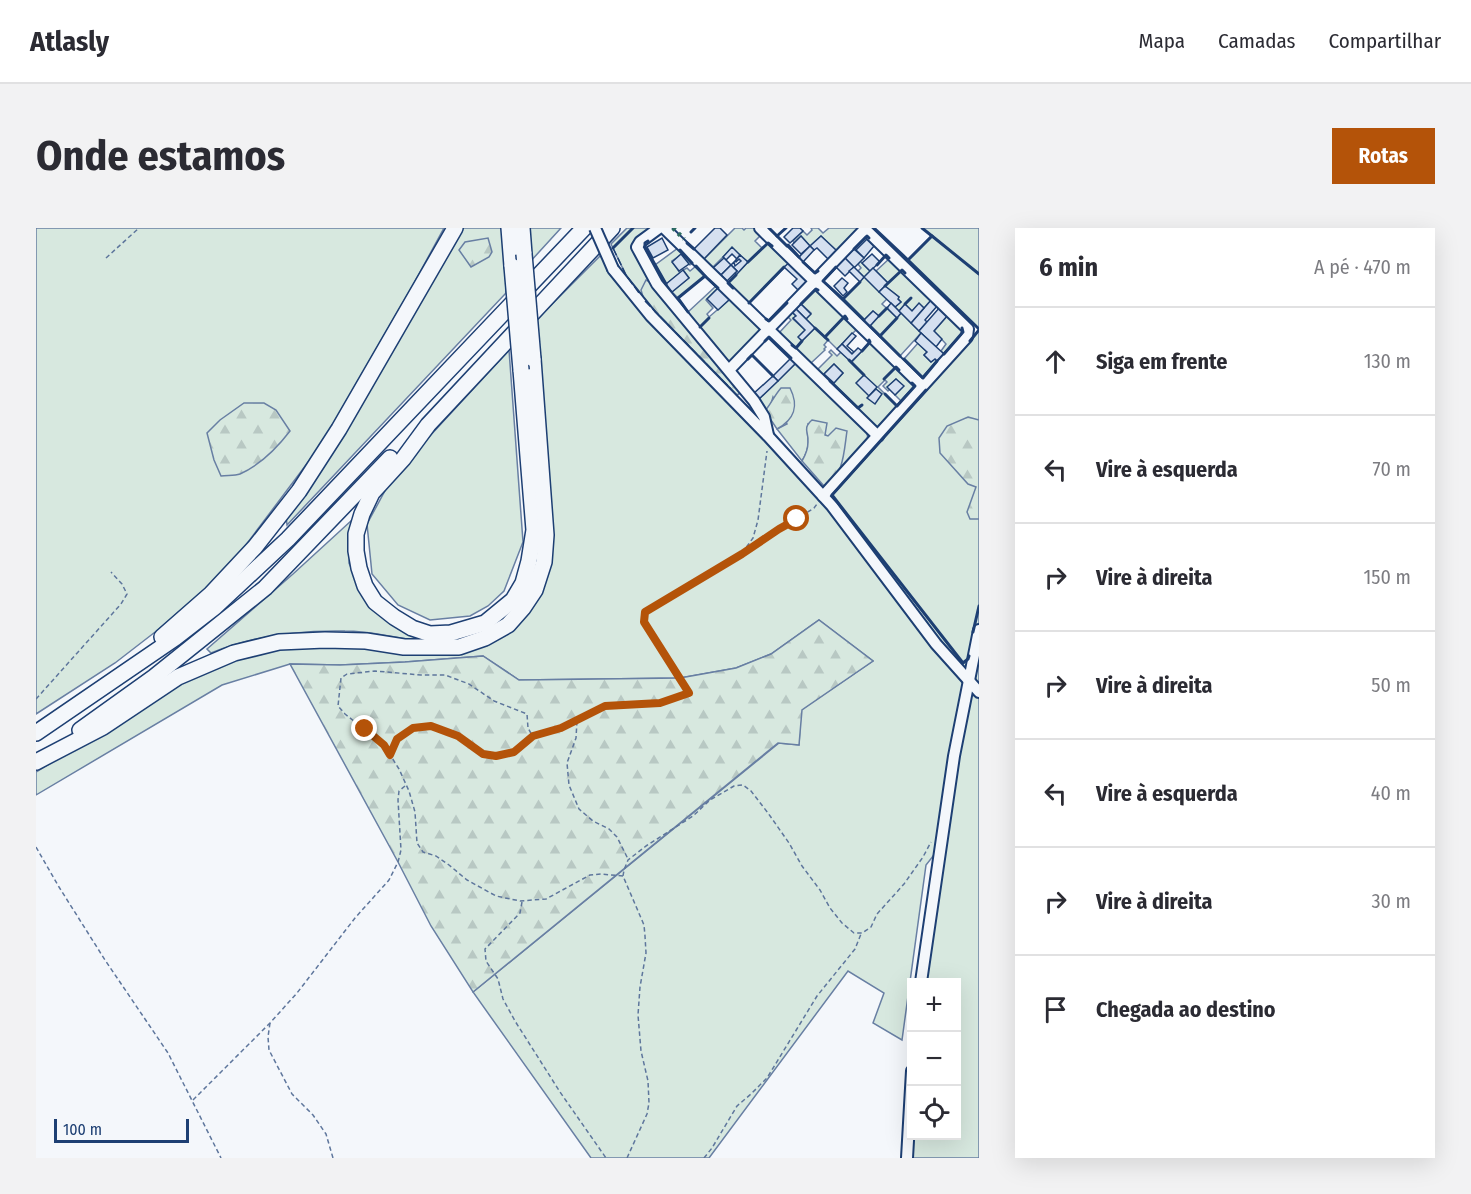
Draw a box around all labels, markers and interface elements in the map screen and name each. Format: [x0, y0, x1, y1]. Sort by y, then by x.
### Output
text: Atlasly [30, 25, 109, 58]
text: Mapa [1139, 28, 1185, 54]
text: Camadas [1218, 28, 1296, 54]
text: Compartilhar [1329, 28, 1441, 54]
button: Rotas [1332, 128, 1435, 184]
text: Onde estamos [36, 131, 285, 181]
text: 6 min [1039, 252, 1098, 283]
text: A pé · 470 m [1314, 255, 1411, 279]
icon: ahead [1039, 345, 1072, 378]
text: Siga em frente [1096, 348, 1227, 375]
text: 130 m [1364, 349, 1411, 373]
icon: left [1039, 453, 1072, 486]
text: Vire à esquerda [1096, 456, 1238, 483]
text: 70 m [1373, 457, 1411, 481]
route start [783, 505, 809, 531]
icon: right [1039, 561, 1072, 594]
text: Vire à direita [1096, 564, 1212, 591]
text: 150 m [1364, 565, 1411, 589]
icon: right [1039, 669, 1072, 702]
text: Vire à direita [1096, 672, 1212, 699]
text: 50 m [1371, 673, 1411, 697]
route end [351, 715, 377, 741]
icon: left [1039, 777, 1072, 810]
text: Vire à esquerda [1096, 780, 1238, 807]
text: 40 m [1371, 781, 1411, 805]
icon: right [1039, 885, 1072, 918]
text: Vire à direita [1096, 888, 1212, 915]
text: 30 m [1371, 889, 1411, 913]
map controls [907, 978, 961, 1140]
button: + [907, 978, 961, 1032]
icon: arrive [1039, 993, 1072, 1026]
text: Chegada ao destino [1096, 996, 1276, 1023]
button: − [907, 1032, 961, 1086]
button: locate [907, 1086, 961, 1140]
scale bar [54, 1116, 189, 1144]
text: 100 m [63, 1120, 102, 1139]

